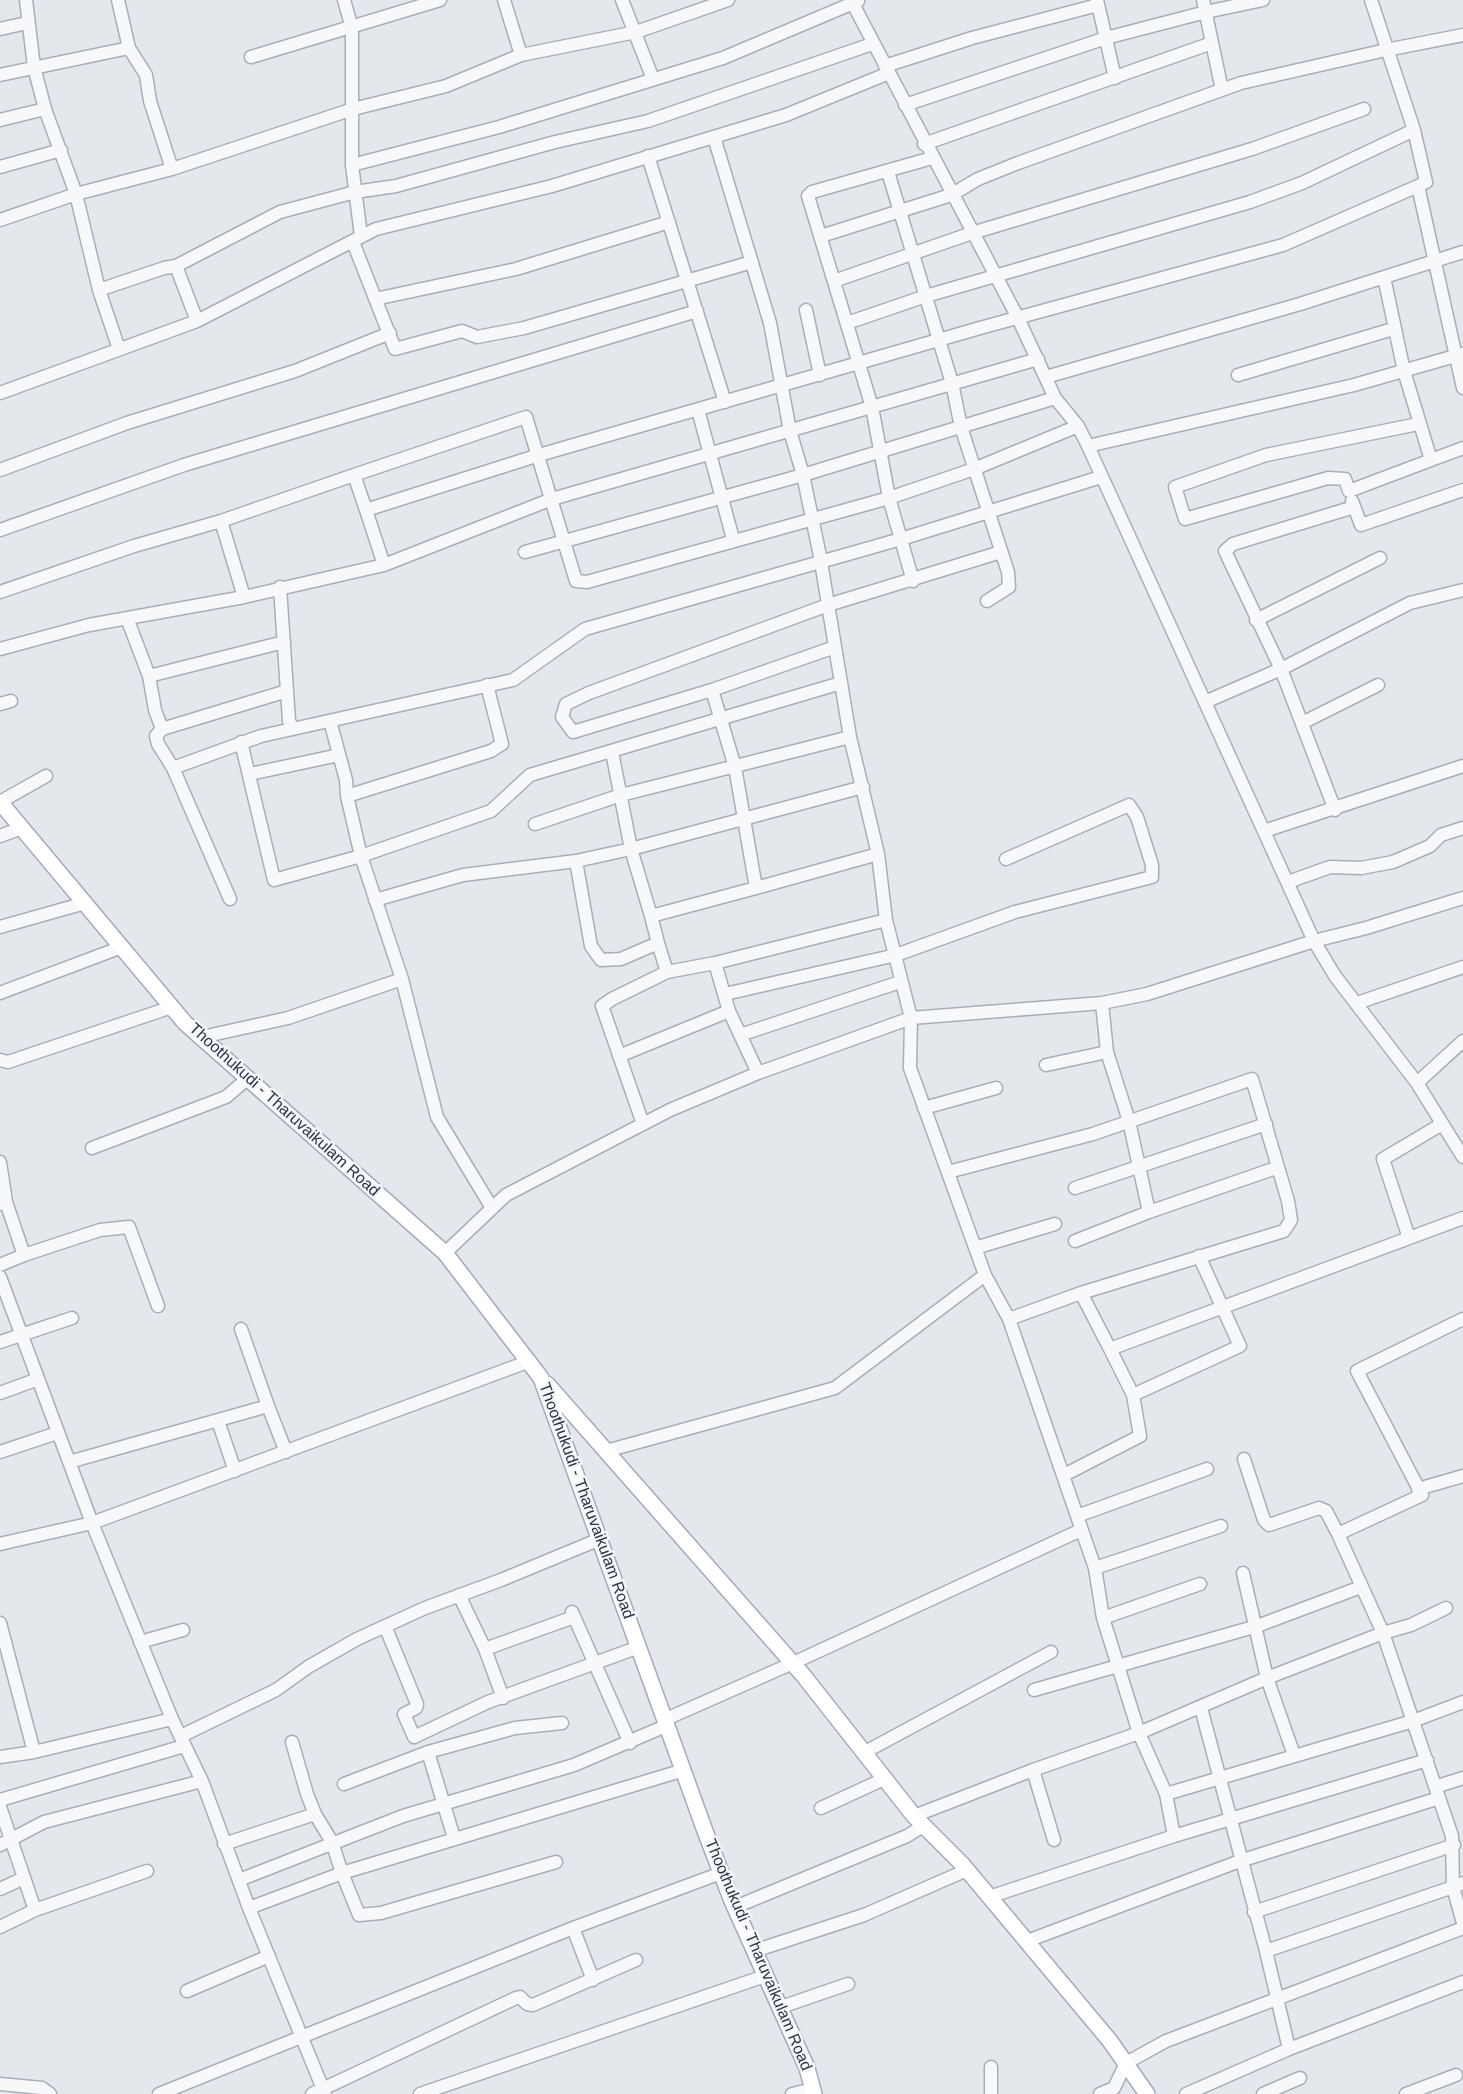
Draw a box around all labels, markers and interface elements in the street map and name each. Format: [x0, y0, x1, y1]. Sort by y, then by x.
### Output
street label: Thoothukudi - Tharuvaikulam Road [185, 1019, 383, 1201]
street label: Thoothukudi - Tharuvaikulam Road [534, 1380, 638, 1622]
street label: Thoothukudi - Tharuvaikulam Road [700, 1836, 816, 2074]

